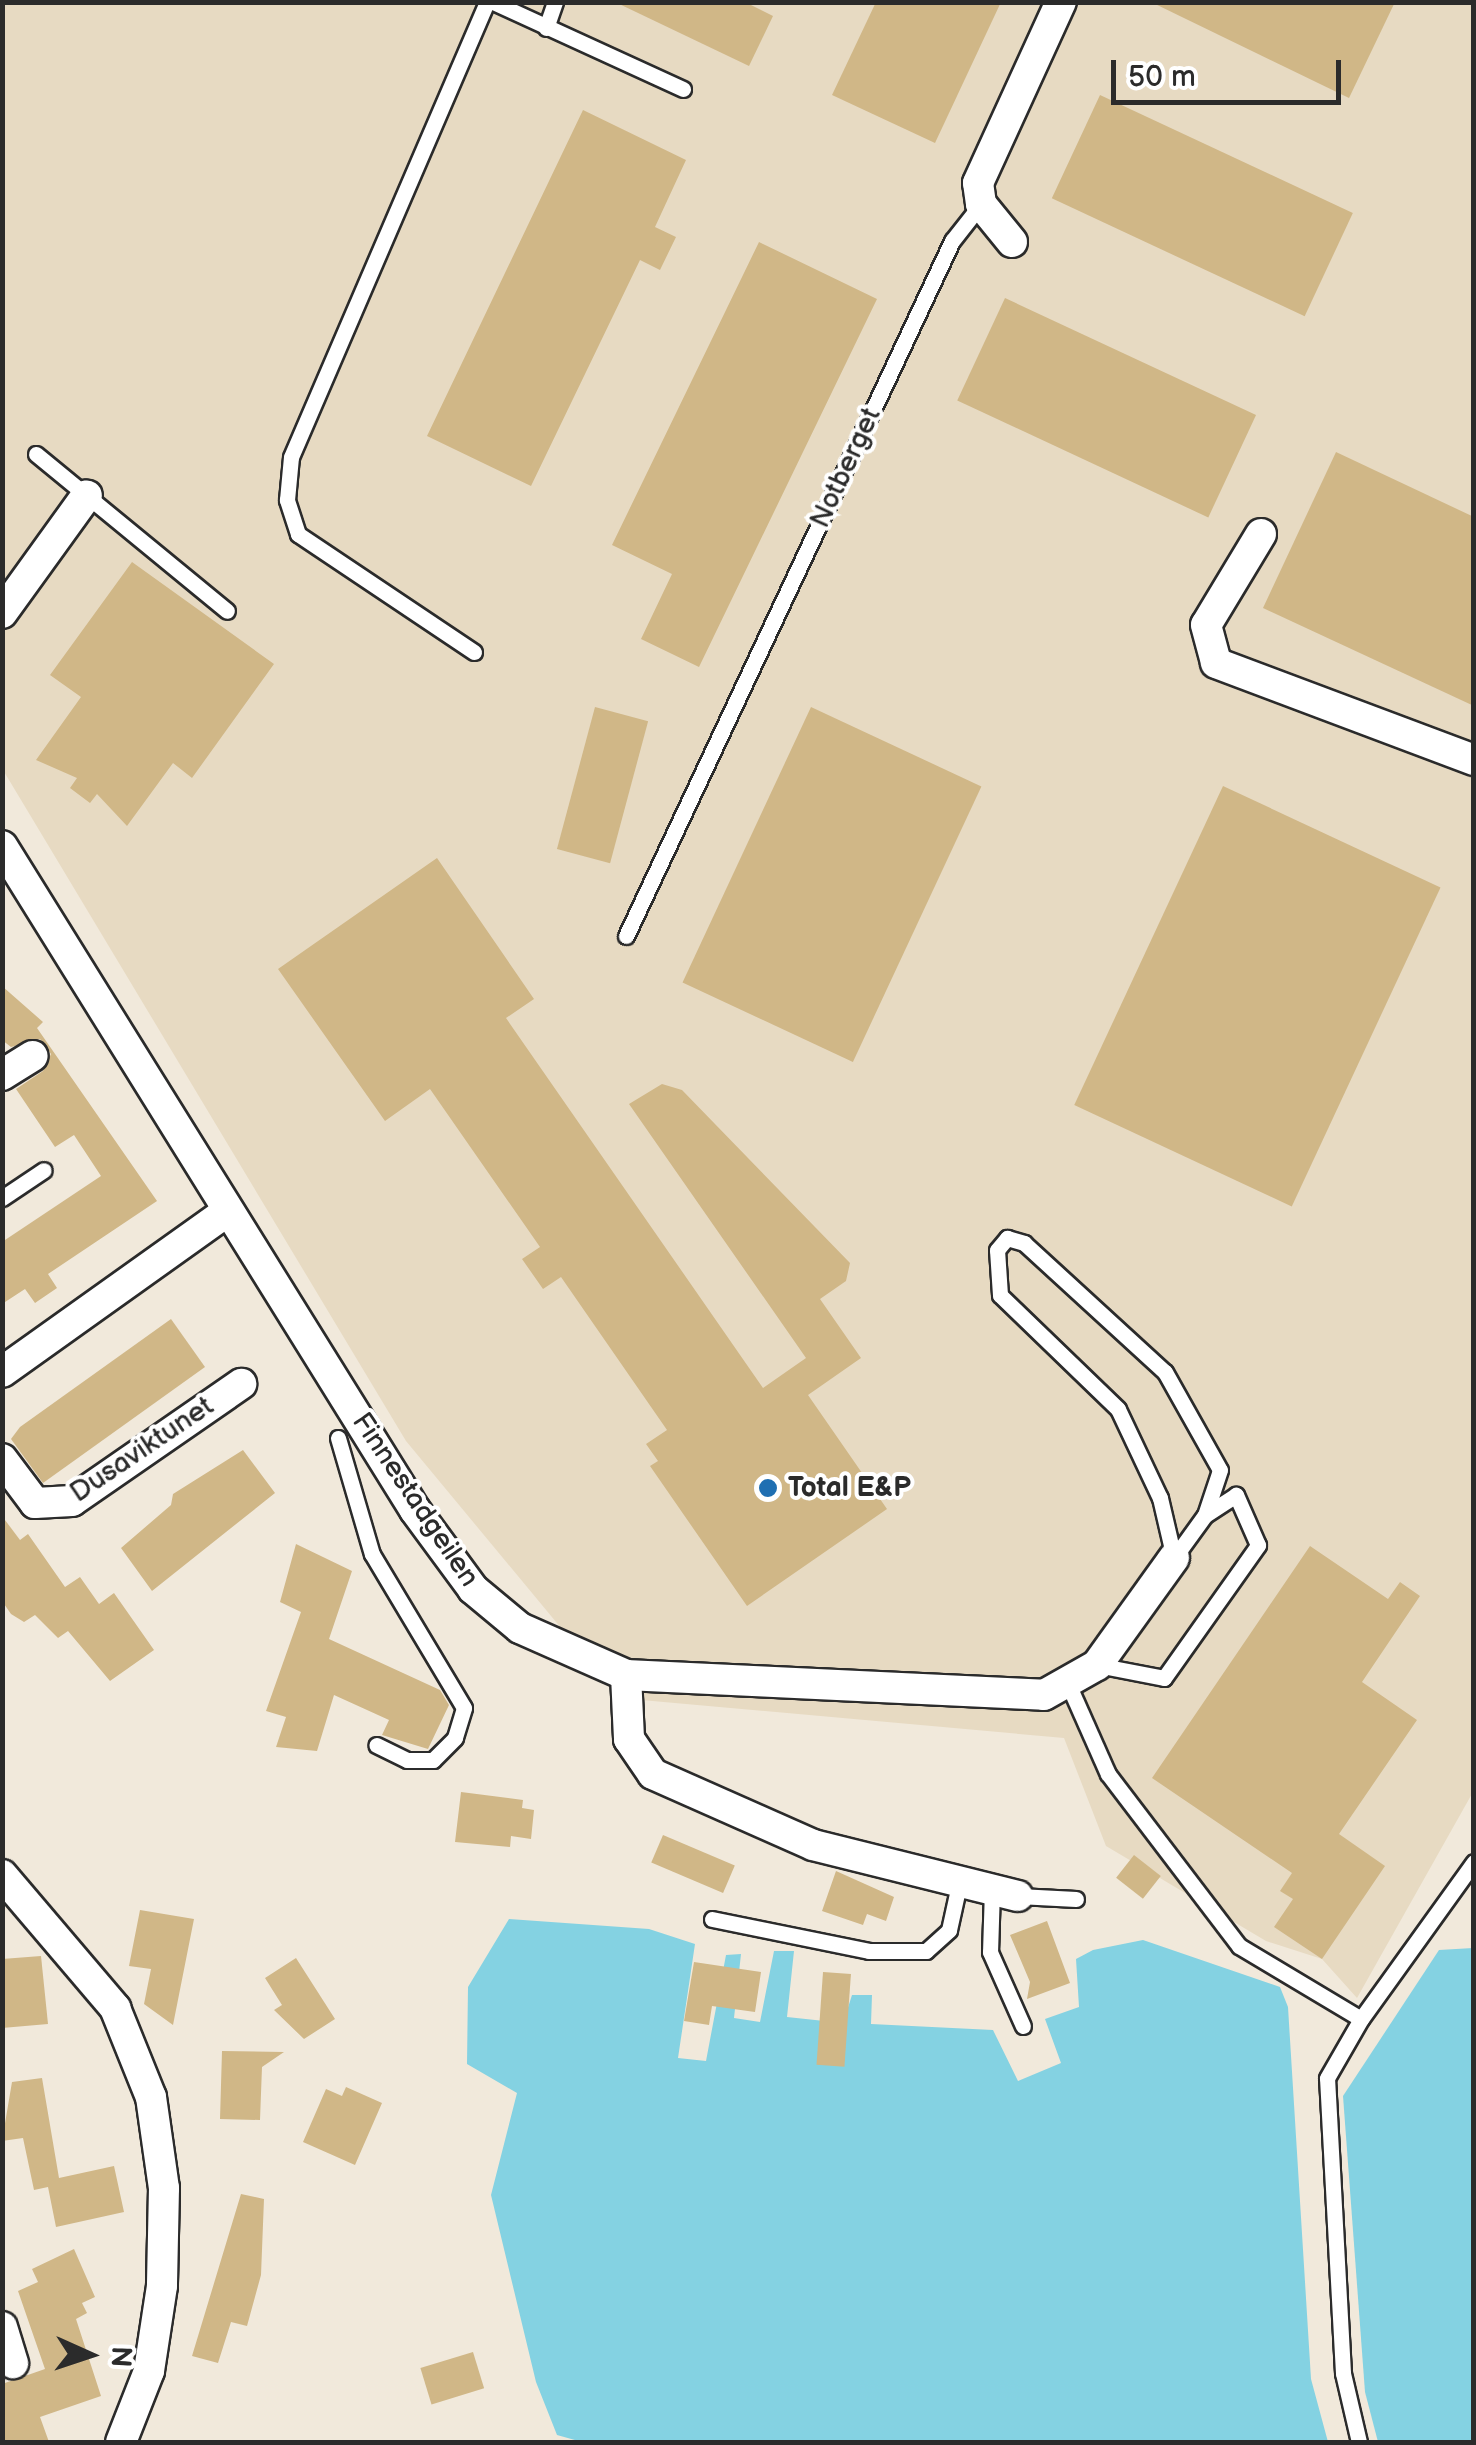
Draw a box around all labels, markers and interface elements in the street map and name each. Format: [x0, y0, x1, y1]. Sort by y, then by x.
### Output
scale bar [1116, 40, 1346, 102]
text: 50 m [1128, 59, 1196, 95]
street label: Notberget [804, 403, 888, 533]
street label: Dusaviktunet [64, 1390, 220, 1510]
street label: Finnestadgeilen [344, 1407, 486, 1593]
place label: Total E&P [788, 1471, 911, 1505]
marker: Total E&P [757, 1477, 779, 1499]
north arrow [40, 2305, 140, 2405]
text: N [103, 2345, 137, 2368]

